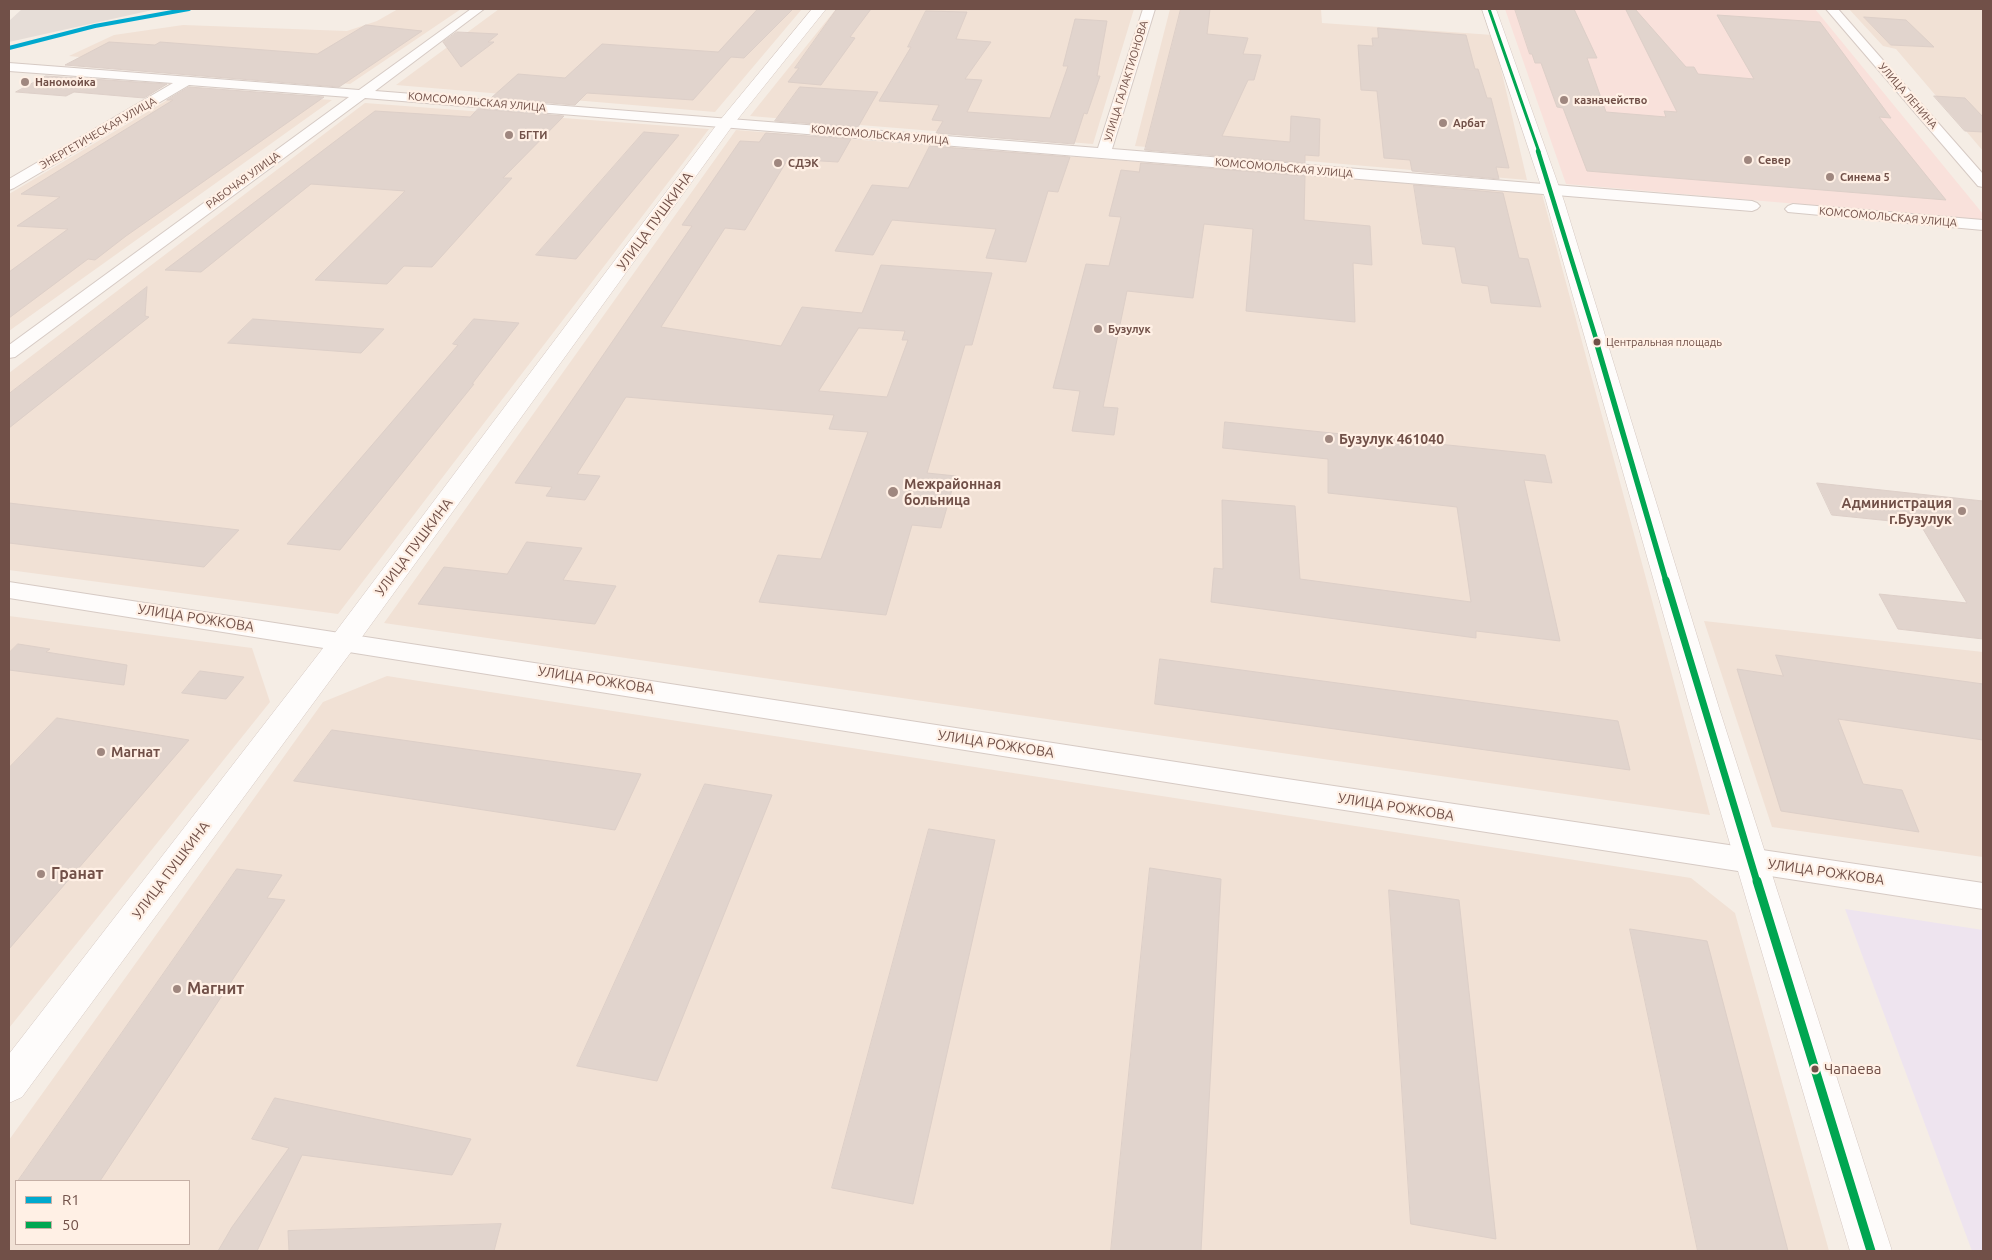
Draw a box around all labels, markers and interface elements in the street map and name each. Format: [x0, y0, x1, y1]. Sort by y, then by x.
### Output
street label: УЛИЦА ГАЛАКТИОНОВА [1101, 19, 1151, 143]
street label: УЛИЦА ЛЕНИНА [1876, 60, 1940, 132]
place label: Наномойка [35, 75, 96, 89]
marker: Наномойка [19, 76, 31, 88]
street label: КОМСОМОЛЬСКАЯ УЛИЦА [407, 89, 547, 115]
place label: казначейство [1574, 93, 1647, 107]
street label: ЭНЕРГЕТИЧЕСКАЯ УЛИЦА [37, 94, 159, 172]
marker: казначейство [1558, 94, 1570, 106]
place label: Арбат [1453, 116, 1485, 130]
marker: Арбат [1437, 117, 1449, 129]
street label: КОМСОМОЛЬСКАЯ УЛИЦА [810, 122, 950, 148]
place label: БГТИ [519, 128, 547, 142]
marker: БГТИ [503, 129, 515, 141]
street label: РАБОЧАЯ УЛИЦА [203, 149, 283, 211]
place label: Север [1758, 153, 1791, 167]
marker: Север [1742, 154, 1754, 166]
street label: КОМСОМОЛЬСКАЯ УЛИЦА [1214, 155, 1354, 181]
place label: СДЭК [788, 156, 819, 170]
marker: СДЭК [772, 157, 784, 169]
street label: УЛИЦА ПУШКИНА [614, 168, 696, 274]
place label: Синема 5 [1840, 170, 1890, 184]
marker: Синема 5 [1824, 171, 1836, 183]
street label: КОМСОМОЛЬСКАЯ УЛИЦА [1818, 204, 1958, 230]
place label: Бузулук [1108, 322, 1151, 336]
marker: Бузулук [1092, 323, 1104, 335]
place label: Центральная площадь [1606, 335, 1722, 349]
marker: Центральная площадь [1592, 337, 1602, 347]
place label: Бузулук 461040 [1339, 431, 1444, 447]
marker: Бузулук 461040 [1323, 433, 1335, 445]
place label: Межрайонная больница [904, 476, 1001, 508]
marker: Межрайонная больница [886, 485, 900, 499]
street label: УЛИЦА ПУШКИНА [372, 495, 456, 599]
place label: Администрация г.Бузулук [1842, 495, 1952, 528]
marker: Администрация г.Бузулук [1956, 505, 1968, 517]
street label: УЛИЦА РОЖКОВА [137, 601, 255, 635]
street label: УЛИЦА РОЖКОВА [537, 663, 655, 697]
street label: УЛИЦА РОЖКОВА [937, 727, 1055, 761]
place label: Магнат [111, 744, 160, 760]
marker: Магнат [95, 746, 107, 758]
street label: УЛИЦА РОЖКОВА [1337, 790, 1455, 824]
street label: УЛИЦА ПУШКИНА [129, 818, 213, 922]
street label: УЛИЦА РОЖКОВА [1767, 856, 1885, 888]
place label: Гранат [51, 864, 104, 884]
marker: Гранат [35, 868, 47, 880]
place label: Магнит [187, 979, 244, 999]
marker: Магнит [171, 983, 183, 995]
place label: Чапаева [1824, 1060, 1882, 1078]
marker: Чапаева [1810, 1064, 1820, 1074]
legend [15, 1180, 190, 1245]
text: R1 [62, 1191, 80, 1208]
text: 50 [62, 1216, 79, 1233]

